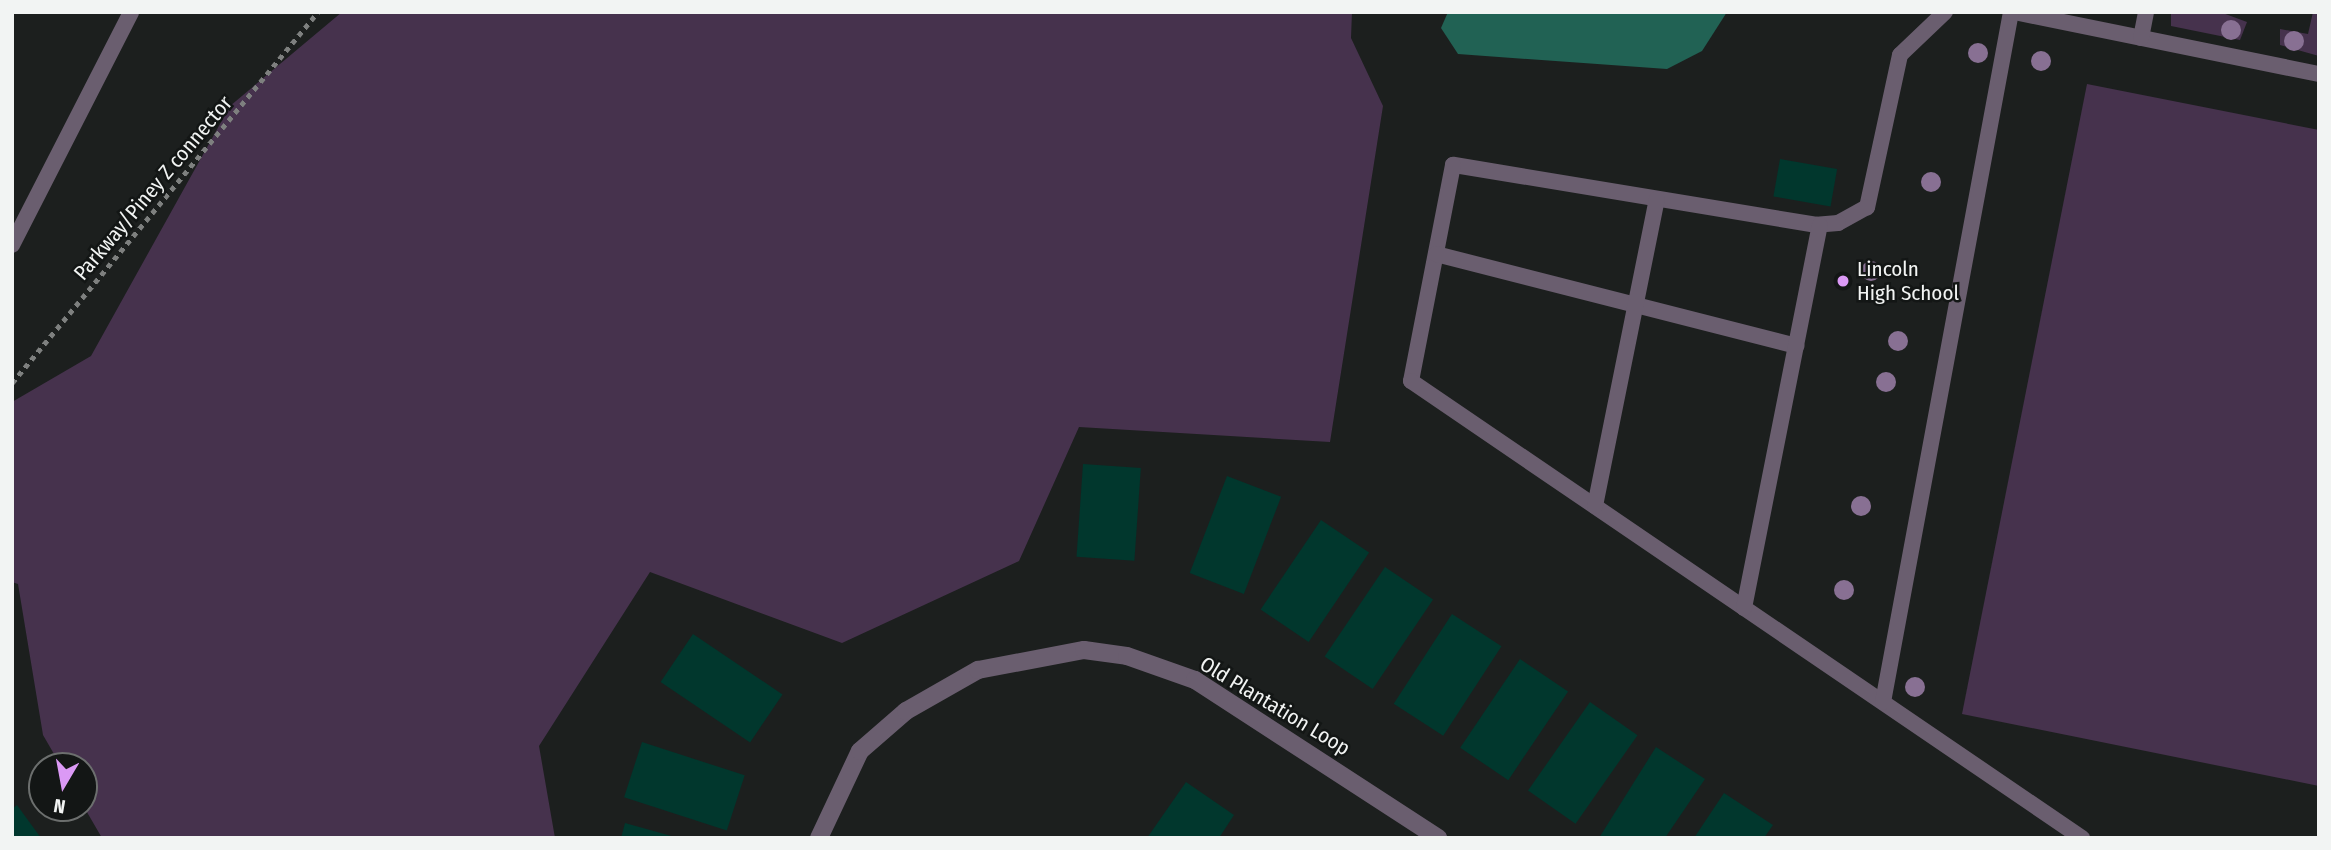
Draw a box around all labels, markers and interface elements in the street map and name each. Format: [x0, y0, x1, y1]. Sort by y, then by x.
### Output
street label: Parkway/Piney Z connector [69, 91, 237, 285]
place label: Lincoln High School [1857, 256, 1959, 306]
marker: Lincoln High School [1835, 273, 1851, 289]
street label: Old Plantation Loop [1195, 651, 1355, 761]
north arrow [28, 752, 98, 822]
text: N [52, 794, 67, 819]

